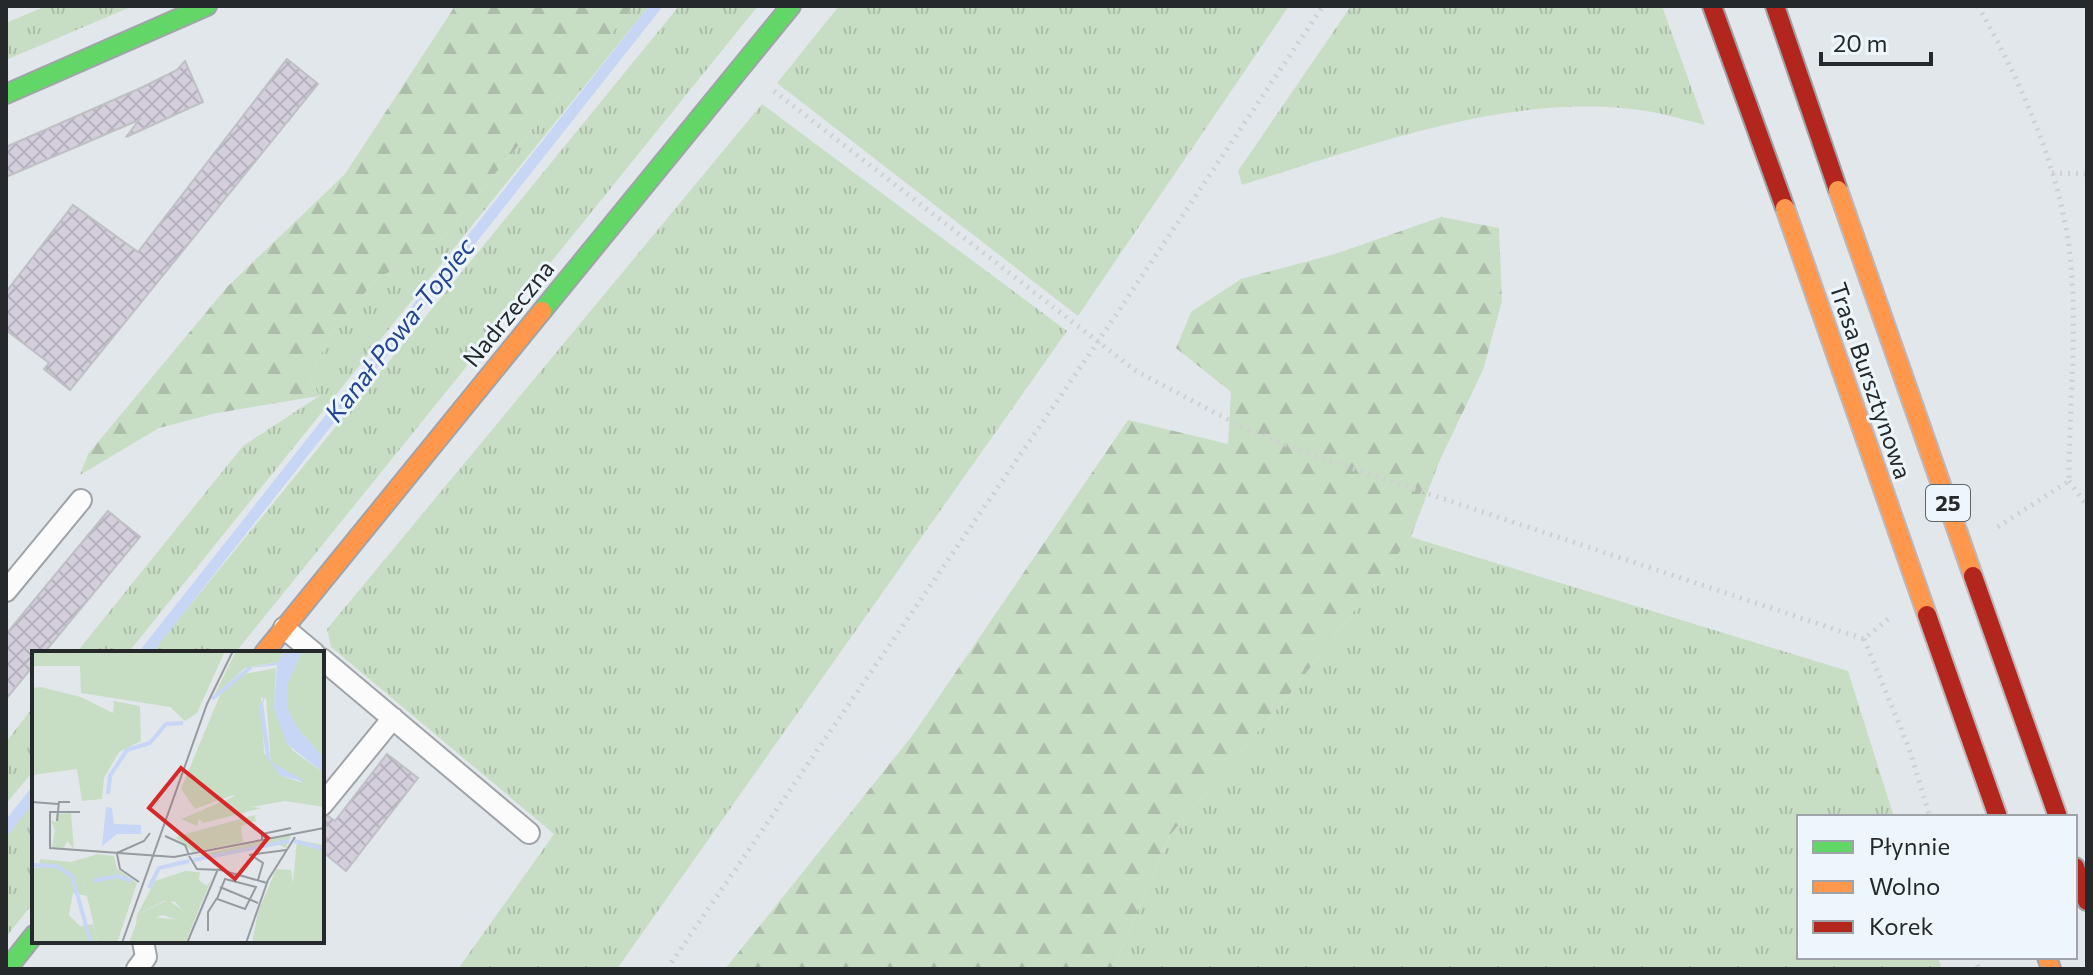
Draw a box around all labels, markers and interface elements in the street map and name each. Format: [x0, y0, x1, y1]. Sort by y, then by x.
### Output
scale bar [1821, 16, 1931, 66]
text: 20 m [1833, 28, 1887, 57]
water label: Kanał Powa-Topiec [317, 231, 480, 427]
street label: Nadrzeczna [456, 254, 560, 372]
street label: Trasa Bursztynowa [1824, 279, 1919, 482]
road number: 25 [1926, 485, 1970, 521]
inset map [32, 651, 324, 943]
legend [1797, 815, 2077, 959]
text: Płynnie [1869, 831, 1950, 860]
text: Wolno [1869, 871, 1940, 900]
text: Korek [1869, 911, 1933, 940]

